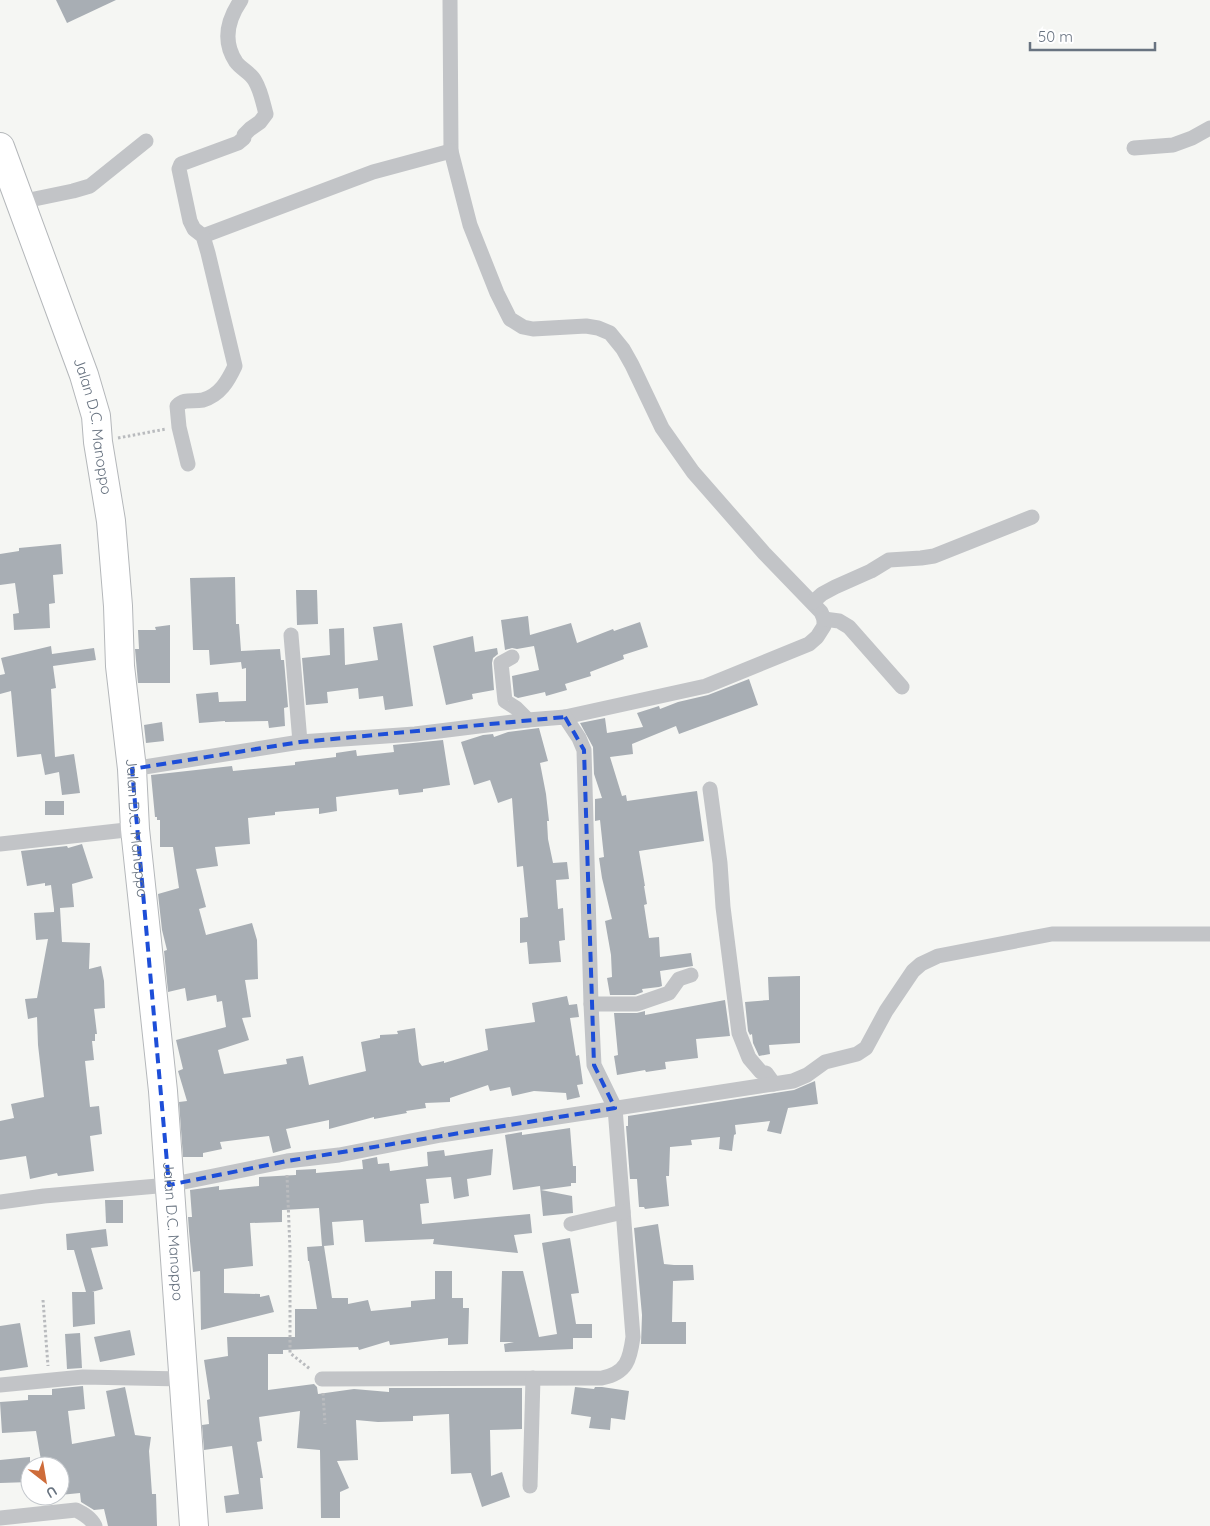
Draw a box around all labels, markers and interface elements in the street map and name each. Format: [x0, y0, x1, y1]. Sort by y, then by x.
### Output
scale bar [1030, 20, 1155, 52]
text: 50 m [1038, 27, 1073, 46]
street label: Jalan D.C. Manoppo [69, 355, 116, 496]
street label: Jalan D.C. Manoppo [122, 757, 152, 898]
street label: Jalan D.C. Manoppo [159, 1161, 188, 1302]
north arrow [20, 1456, 70, 1506]
text: U [43, 1482, 61, 1502]

